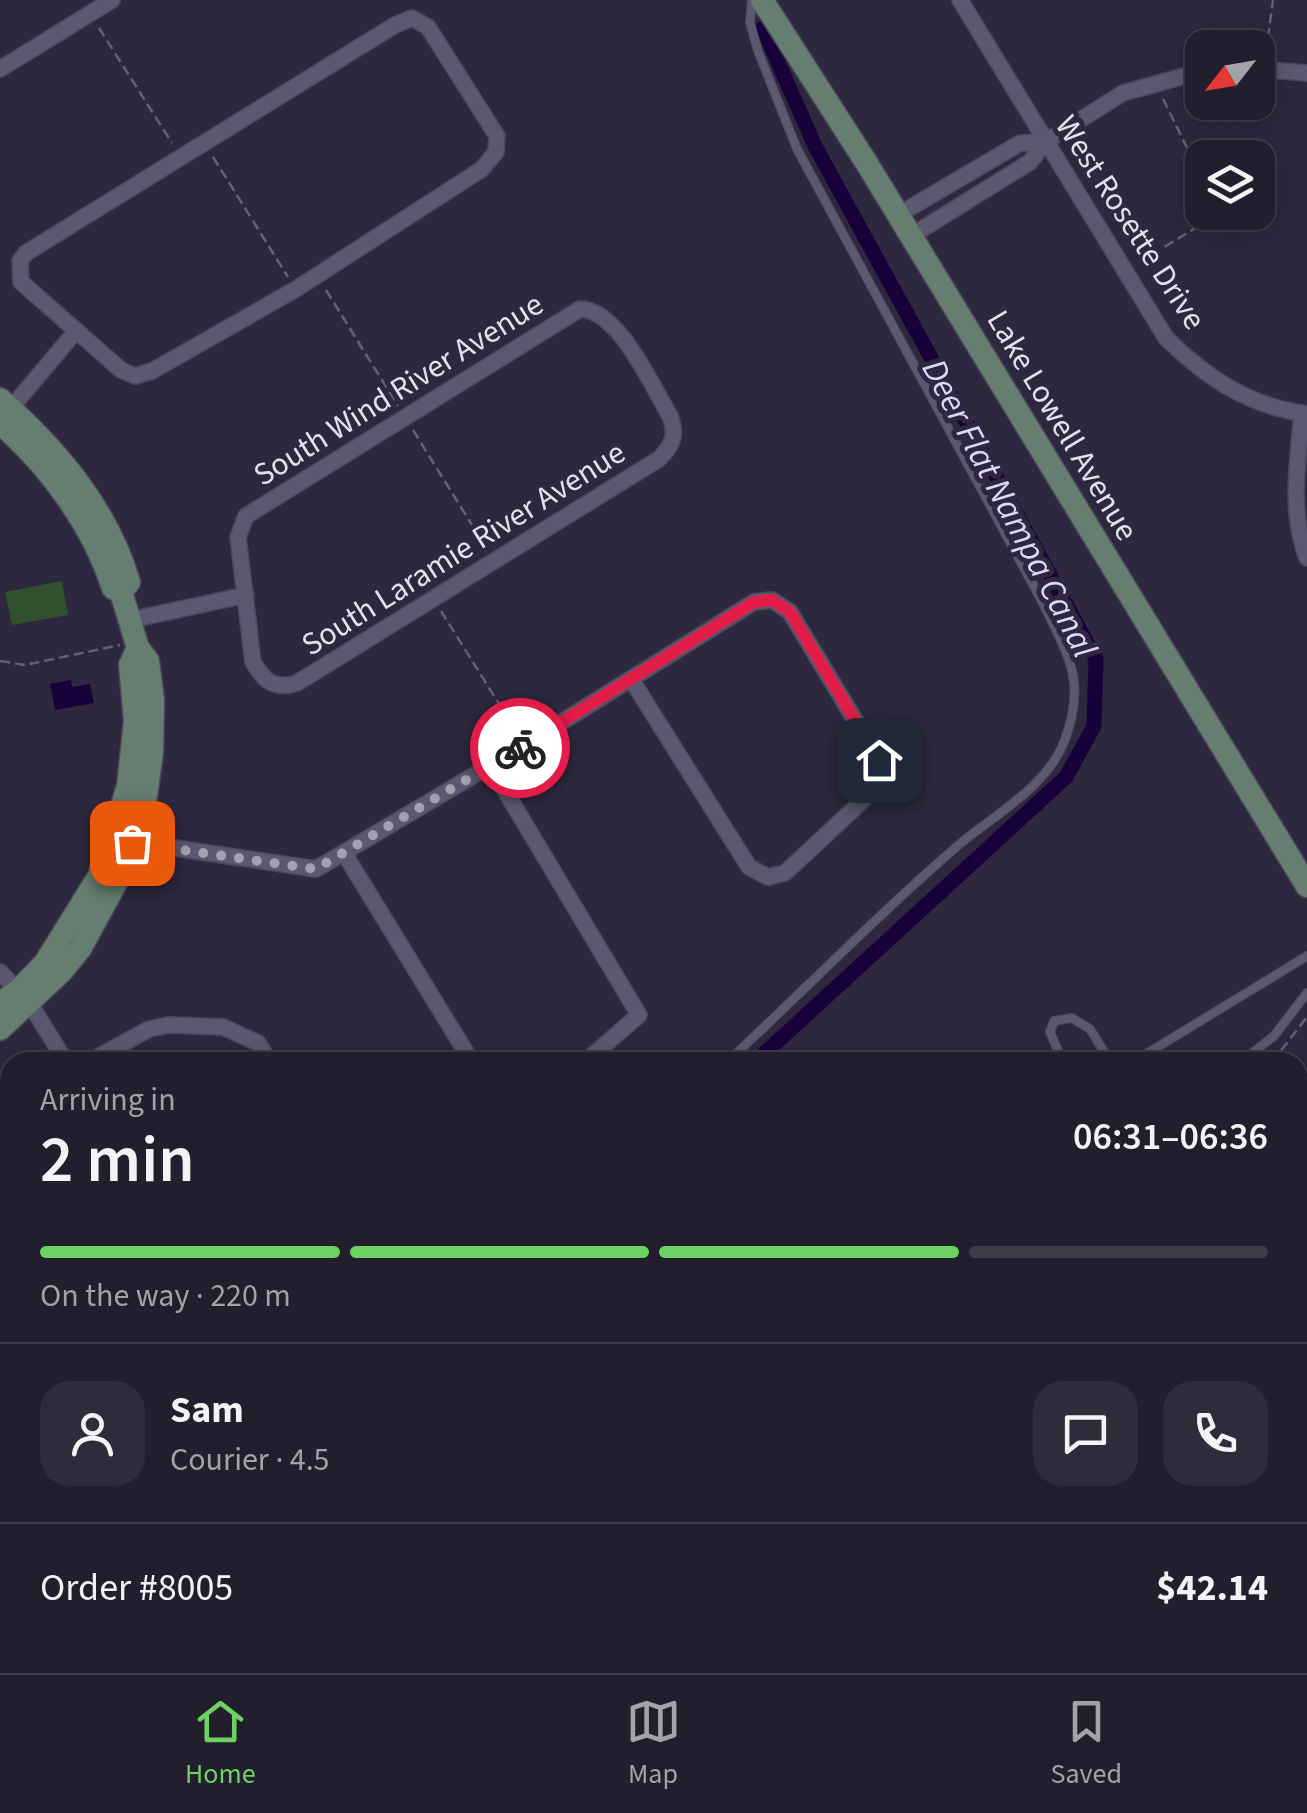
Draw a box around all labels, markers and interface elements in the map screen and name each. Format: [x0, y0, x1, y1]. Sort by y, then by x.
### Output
north arrow [1185, 30, 1275, 120]
map controls [1185, 30, 1275, 230]
street label: West Rosette Drive [1044, 106, 1217, 339]
button: layers [1185, 140, 1275, 230]
street label: South Wind River Avenue [245, 282, 552, 498]
street label: Lake Lowell Avenue [975, 302, 1149, 550]
water label: Deer Flat Nampa Canal [909, 350, 1109, 667]
street label: South Laramie River Avenue [293, 430, 634, 668]
courier [470, 698, 570, 798]
pin [837, 718, 922, 803]
icon: bike [493, 721, 548, 776]
icon: home [852, 733, 907, 788]
pin [90, 801, 175, 886]
icon: bag [105, 816, 160, 871]
text: Arriving in [40, 1077, 176, 1123]
text: 06:31–06:36 [1073, 1110, 1268, 1164]
text: 2 min [40, 1114, 195, 1207]
text: On the way · 220 m [40, 1273, 291, 1319]
button: person [40, 1381, 145, 1486]
button: chat [1033, 1381, 1138, 1486]
button: phone [1163, 1381, 1268, 1486]
text: Sam [170, 1383, 244, 1437]
text: Courier · 4.5 [170, 1437, 330, 1483]
text: Order #8005 [40, 1561, 233, 1615]
text: $42.14 [1156, 1561, 1268, 1615]
tab: Home [185, 1694, 256, 1794]
tab: Map [626, 1694, 681, 1794]
tab: Saved [1051, 1694, 1122, 1794]

